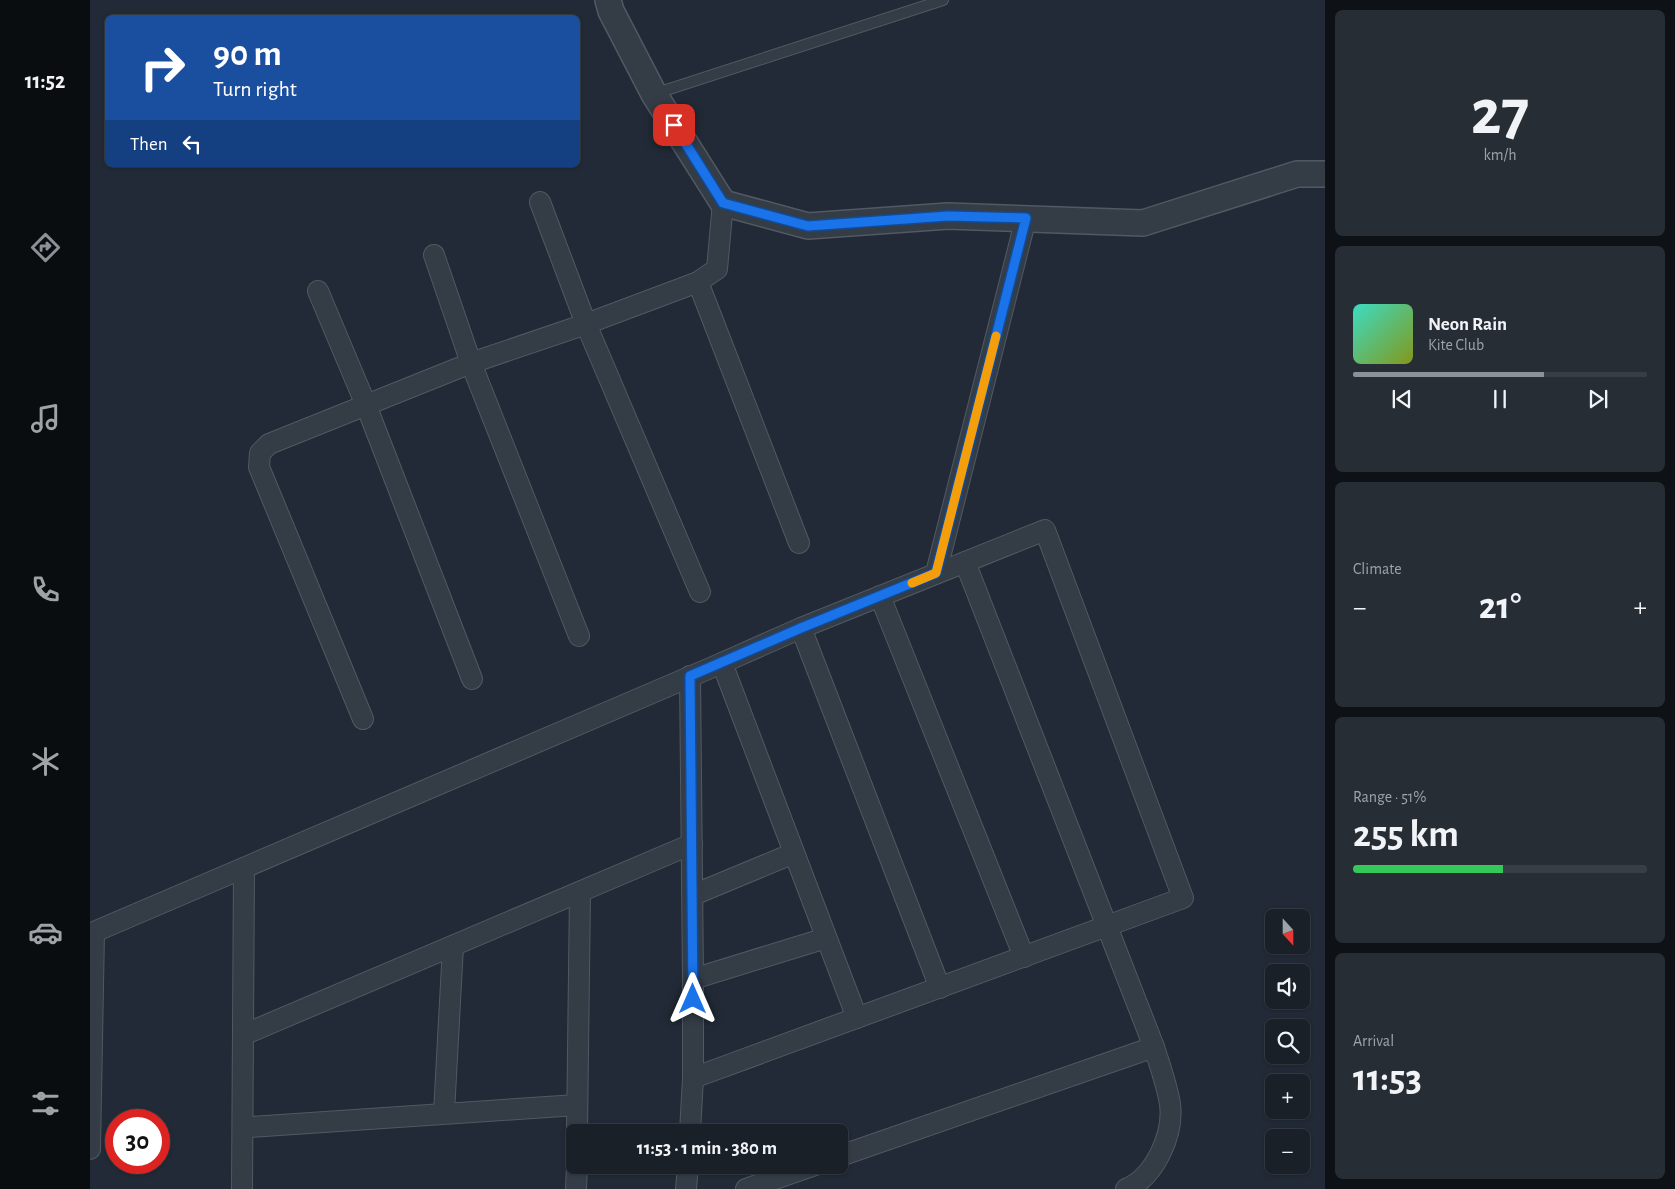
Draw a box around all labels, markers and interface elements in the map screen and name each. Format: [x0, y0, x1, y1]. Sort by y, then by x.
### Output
icon: right [130, 35, 195, 100]
text: 90 m [213, 37, 282, 72]
text: 11:52 [25, 70, 65, 92]
text: Turn right [213, 78, 297, 100]
text: 27 [1471, 81, 1529, 146]
pin [653, 104, 695, 146]
icon: arrive [660, 111, 688, 139]
icon: left [178, 130, 206, 158]
text: Then [130, 135, 168, 154]
text: km/h [1483, 147, 1517, 163]
icon: directions [28, 230, 63, 265]
text: Neon Rain [1428, 315, 1507, 334]
text: Kite Club [1428, 337, 1484, 353]
icon: previous [1388, 385, 1416, 413]
icon: pause [1486, 385, 1514, 413]
icon: next [1584, 385, 1612, 413]
icon: music [28, 401, 63, 436]
text: Climate [1353, 561, 1402, 577]
icon: phone [28, 572, 63, 607]
text: 21° [1479, 588, 1521, 626]
text: − [1353, 594, 1366, 622]
text: + [1634, 594, 1647, 622]
icon: climate [28, 744, 63, 779]
text: Range · 51% [1353, 789, 1427, 805]
text: 255 km [1353, 816, 1459, 854]
north arrow [1265, 909, 1310, 954]
map controls [1265, 909, 1310, 1174]
icon: car [28, 915, 63, 950]
button: sound [1265, 964, 1310, 1009]
position arrow [666, 972, 718, 1024]
button: search [1265, 1019, 1310, 1064]
text: Arrival [1353, 1033, 1394, 1049]
text: 11:53 [1353, 1060, 1422, 1098]
button: + [1265, 1074, 1310, 1119]
icon: filters [28, 1086, 63, 1121]
speed limit sign: 30 [105, 1109, 170, 1174]
button: − [1265, 1129, 1310, 1174]
text: 11:53 · 1 min · 380 m [637, 1139, 777, 1158]

